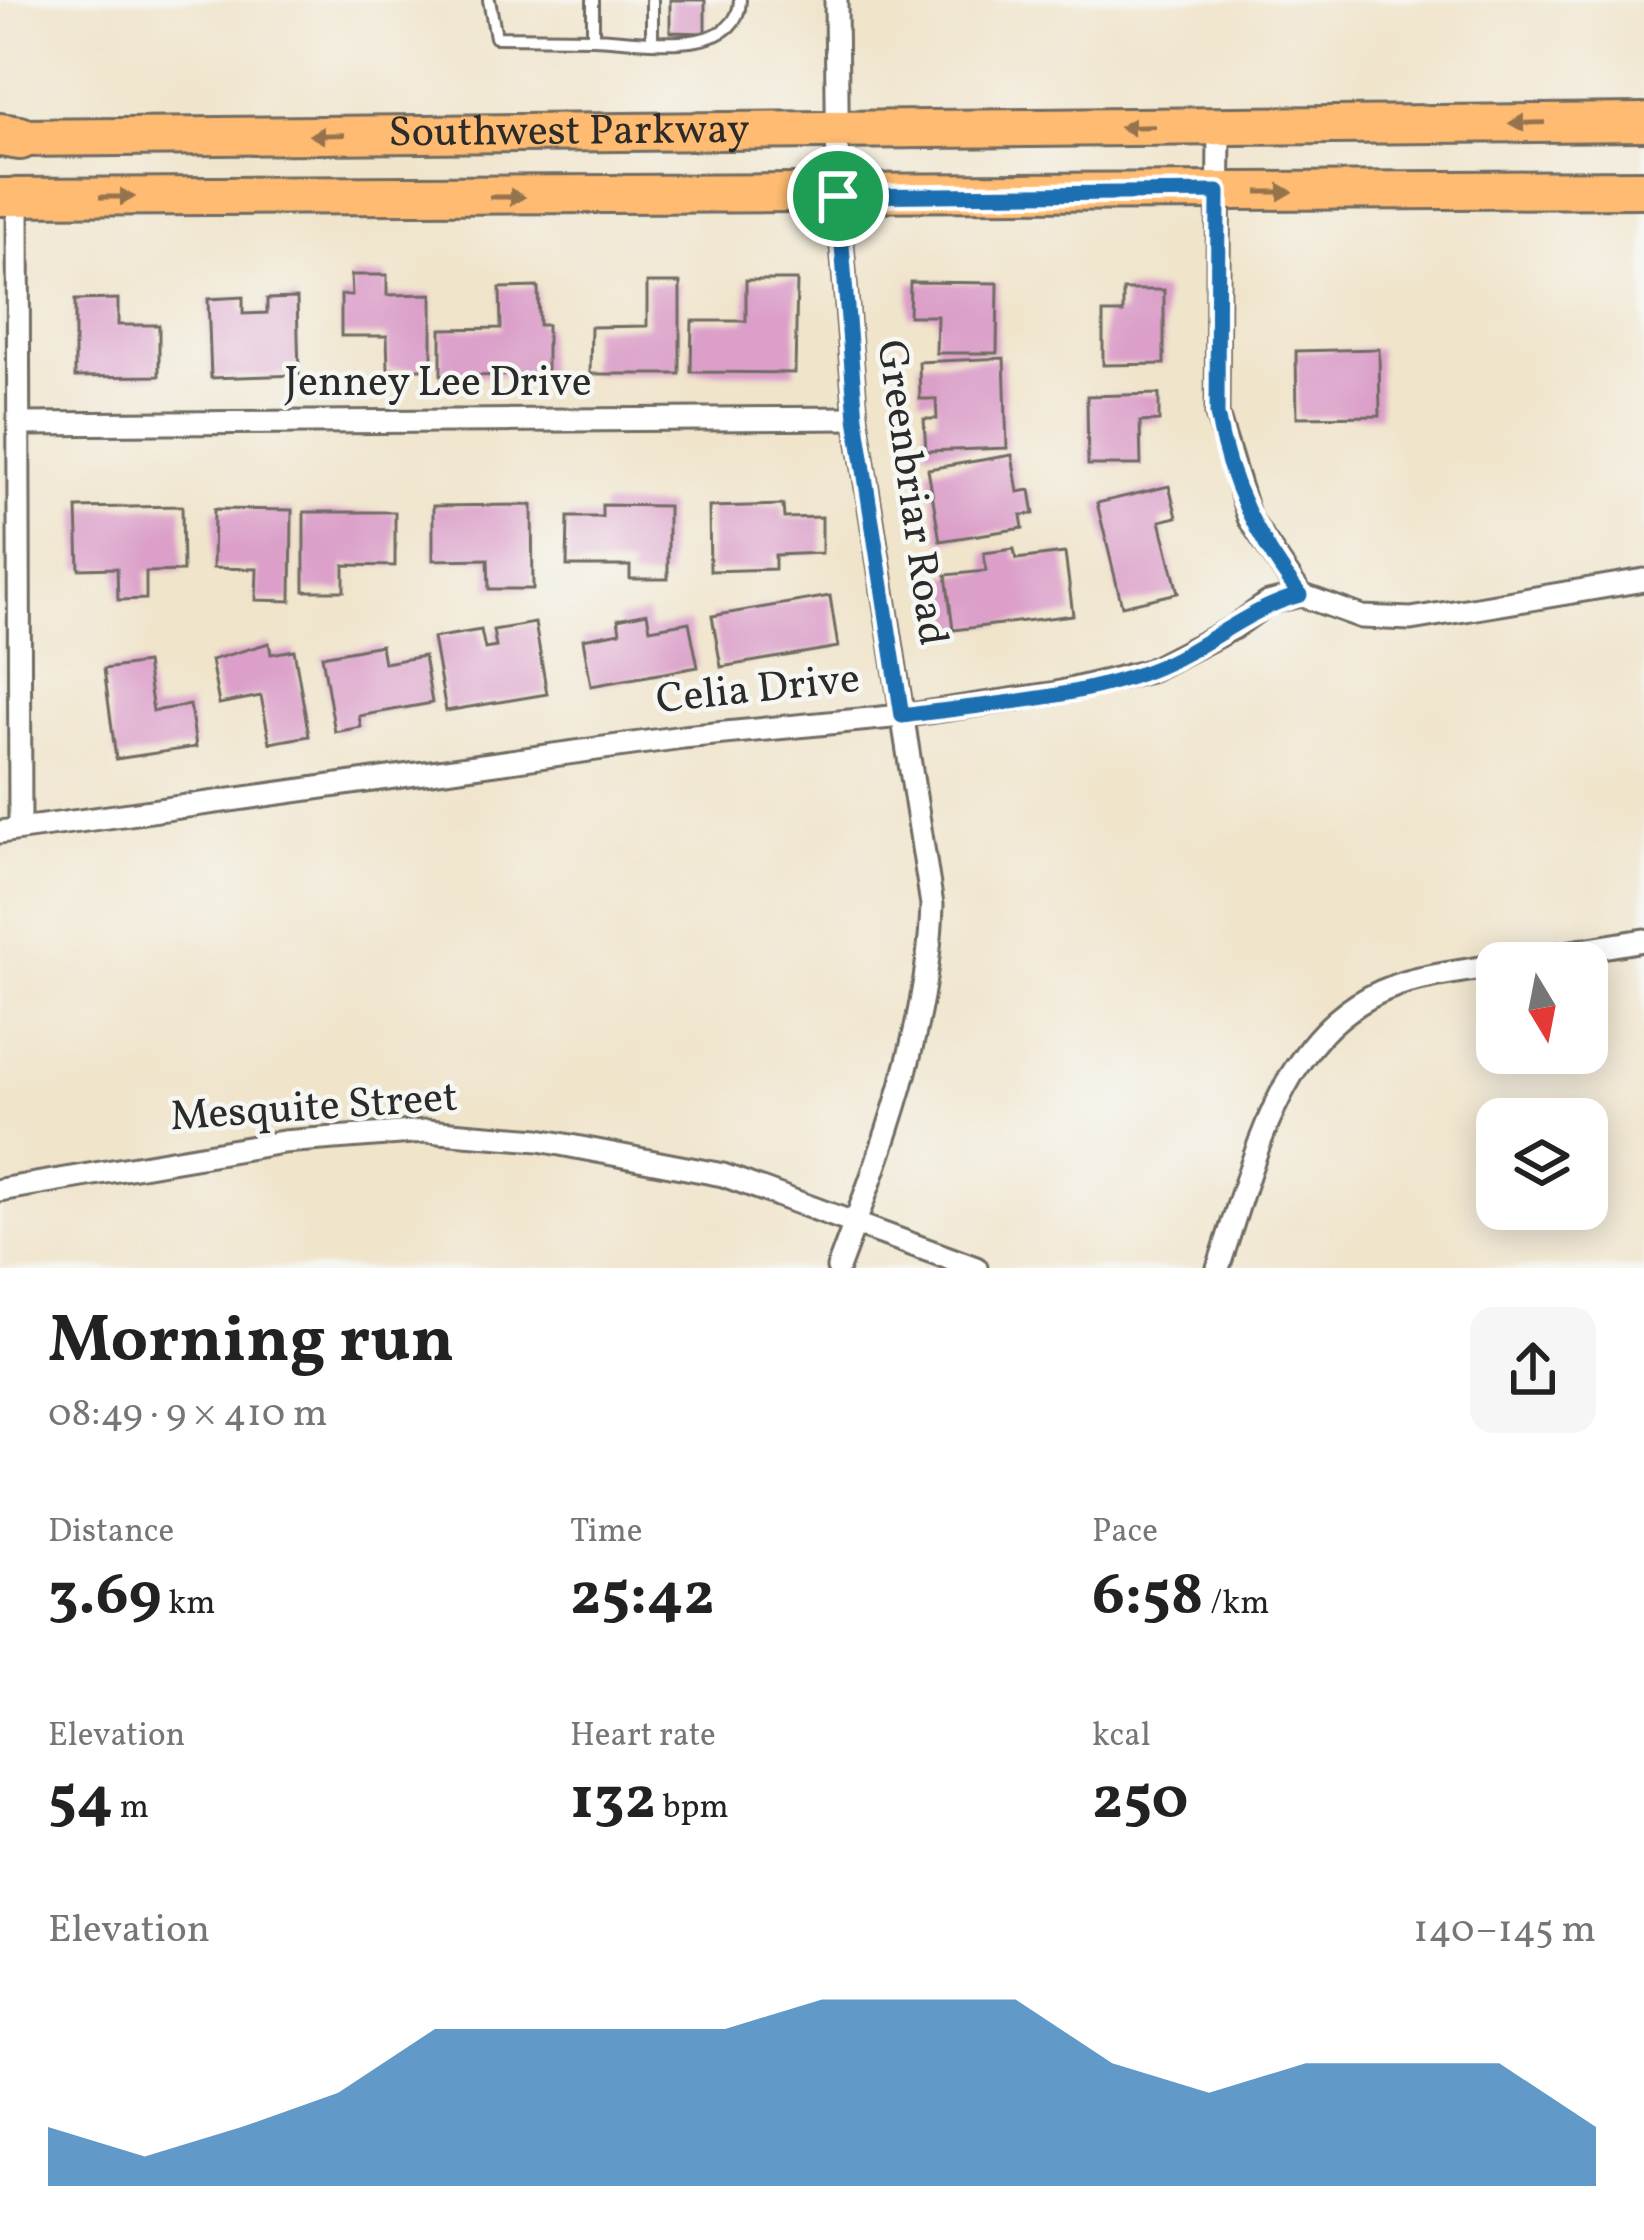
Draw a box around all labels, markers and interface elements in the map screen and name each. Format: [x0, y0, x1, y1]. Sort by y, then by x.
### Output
street label: Southwest Parkway [388, 101, 750, 164]
one-way arrow [1507, 113, 1545, 133]
one-way arrow [1117, 117, 1155, 136]
one-way arrow [307, 125, 345, 144]
pin [787, 145, 889, 247]
icon: arrive [805, 163, 871, 229]
one-way arrow [1257, 182, 1295, 201]
one-way arrow [99, 187, 137, 207]
one-way arrow [489, 187, 527, 207]
street label: Greenbriar Road [859, 336, 961, 650]
street label: Jenney Lee Drive [284, 355, 592, 414]
street label: Celia Drive [653, 651, 863, 731]
north arrow [1476, 942, 1608, 1074]
map controls [1476, 942, 1608, 1230]
street label: Mesquite Street [168, 1070, 460, 1148]
button: layers [1476, 1098, 1608, 1230]
text: Morning run [48, 1297, 454, 1389]
button: share [1470, 1307, 1596, 1433]
text: 08:49 · 9 × 410 m [48, 1388, 328, 1442]
text: Distance [48, 1510, 174, 1556]
text: Time [570, 1510, 642, 1556]
text: Pace [1092, 1510, 1158, 1556]
text: 3.69 [48, 1556, 162, 1639]
text: 25:42 [570, 1556, 715, 1639]
text: 6:58 [1092, 1556, 1204, 1639]
text: km [162, 1582, 216, 1628]
text: /km [1204, 1582, 1269, 1628]
text: Elevation [48, 1714, 185, 1760]
text: Heart rate [570, 1714, 716, 1760]
text: kcal [1092, 1714, 1151, 1760]
text: 54 [48, 1760, 113, 1843]
text: 132 [570, 1760, 656, 1843]
text: 250 [1092, 1760, 1188, 1843]
text: m [113, 1786, 149, 1832]
text: bpm [656, 1786, 729, 1832]
text: Elevation [48, 1904, 210, 1958]
text: 140–145 m [1413, 1904, 1596, 1958]

